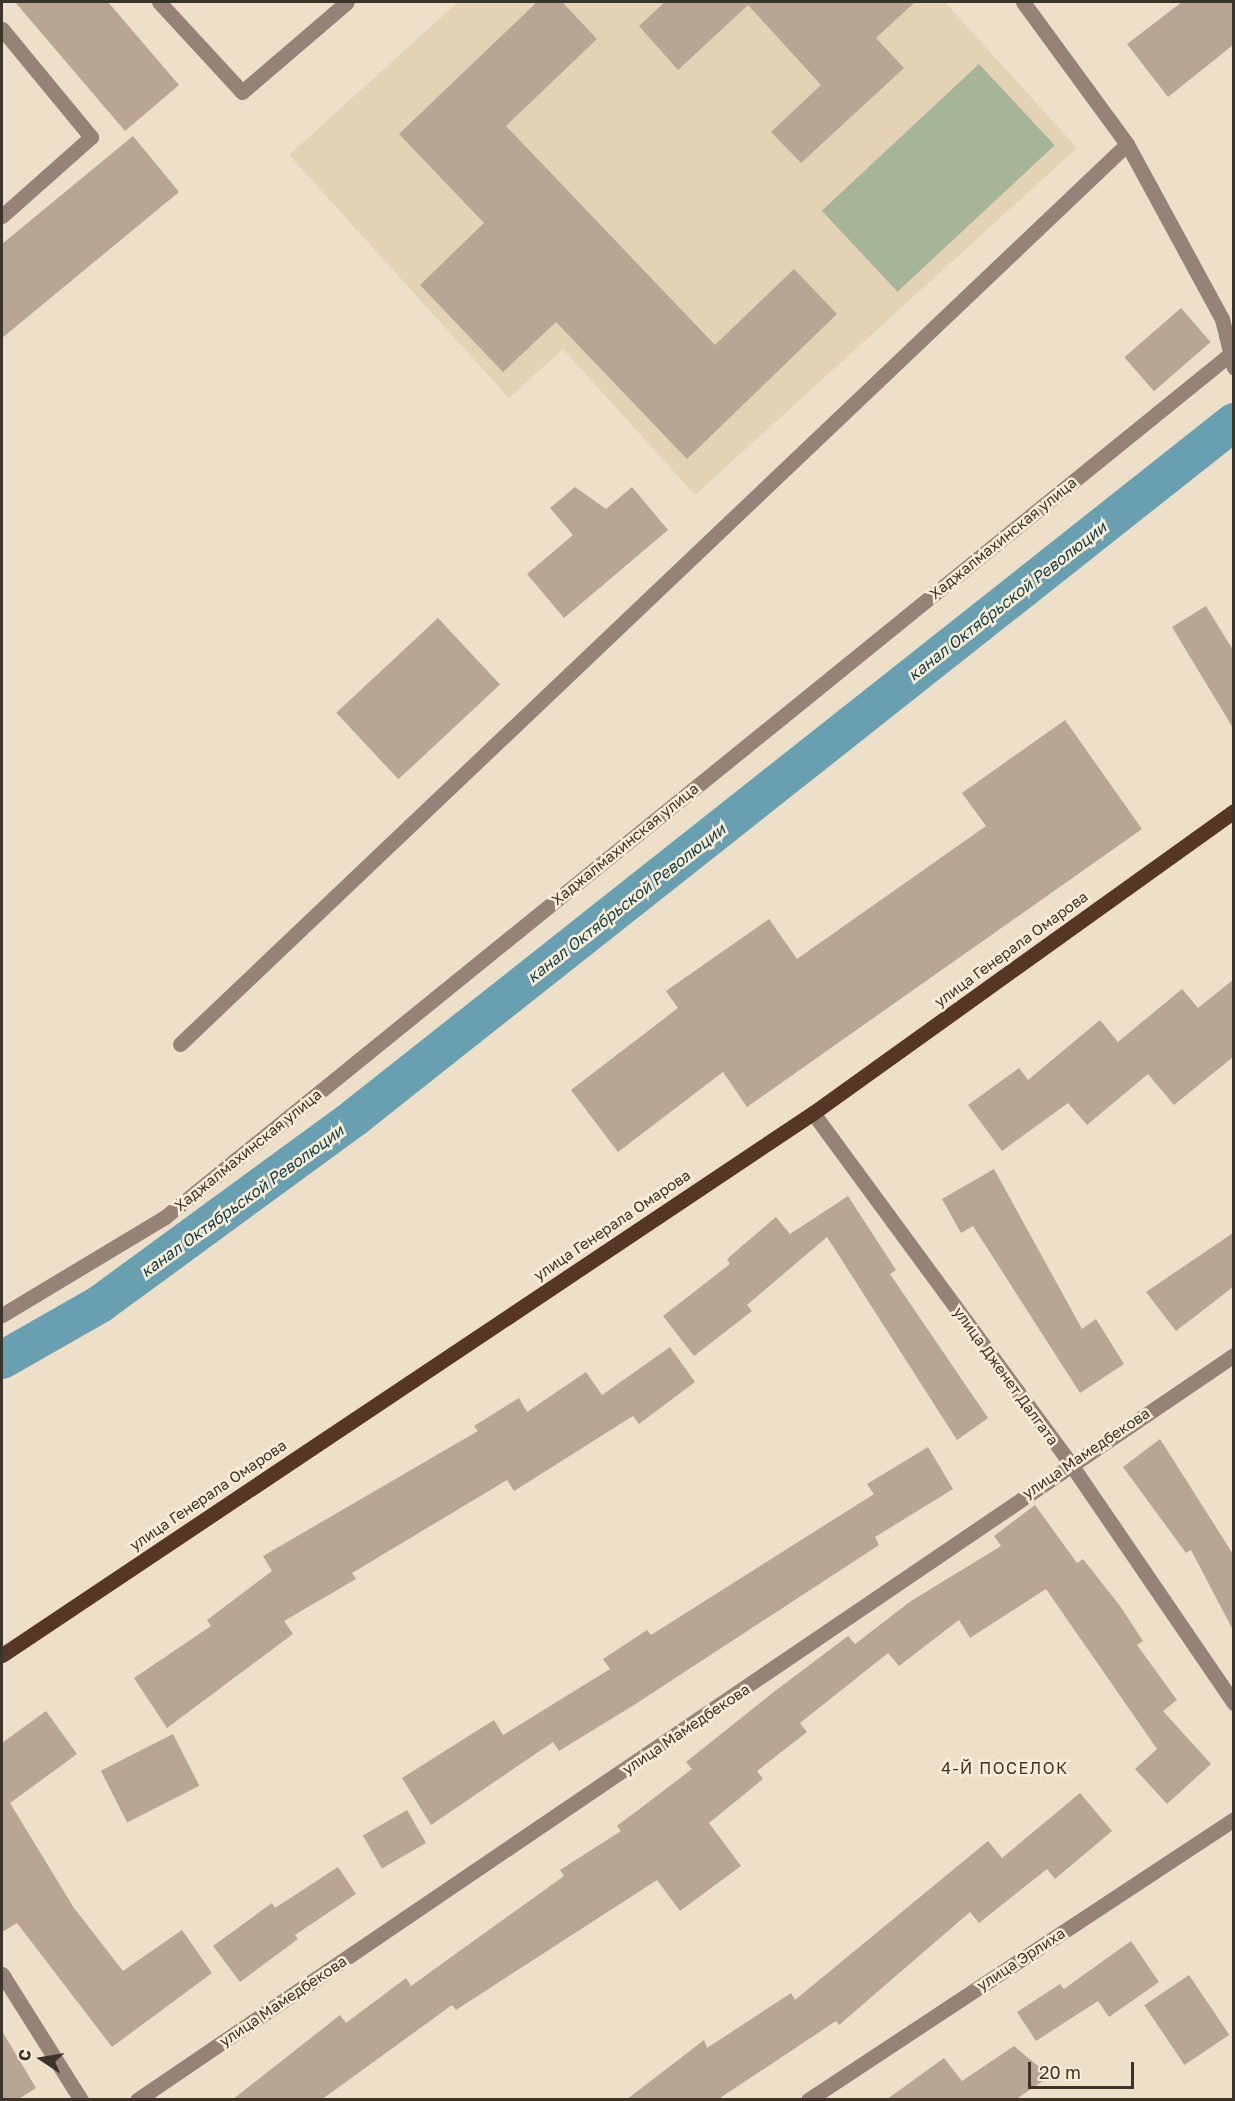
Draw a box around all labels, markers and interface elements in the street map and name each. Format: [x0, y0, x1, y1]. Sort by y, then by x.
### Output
street label: Хаджалмахинская улица [926, 473, 1080, 603]
water label: канал Октябрьской Революции [904, 518, 1110, 684]
street label: Хаджалмахинская улица [548, 779, 702, 909]
water label: канал Октябрьской Революции [523, 820, 729, 986]
street label: улица Генерала Омарова [931, 887, 1091, 1011]
street label: Хаджалмахинская улица [171, 1085, 325, 1215]
water label: канал Октябрьской Революции [137, 1121, 347, 1281]
street label: улица Генерала Омарова [530, 1166, 694, 1284]
street label: улица Дженет Далгата [950, 1303, 1062, 1449]
street label: улица Мамедбекова [1019, 1404, 1153, 1502]
street label: улица Генерала Омарова [126, 1436, 290, 1554]
street label: улица Мамедбекова [619, 1680, 753, 1778]
district label: 4-Й ПОСЕЛОК [941, 1758, 1069, 1778]
street label: улица Эрлиха [974, 1924, 1068, 1994]
street label: улица Мамедбекова [216, 1952, 350, 2050]
north arrow [12, 2029, 72, 2089]
text: С [13, 2048, 35, 2063]
scale bar [1031, 2050, 1138, 2088]
text: 20 m [1039, 2061, 1081, 2083]

